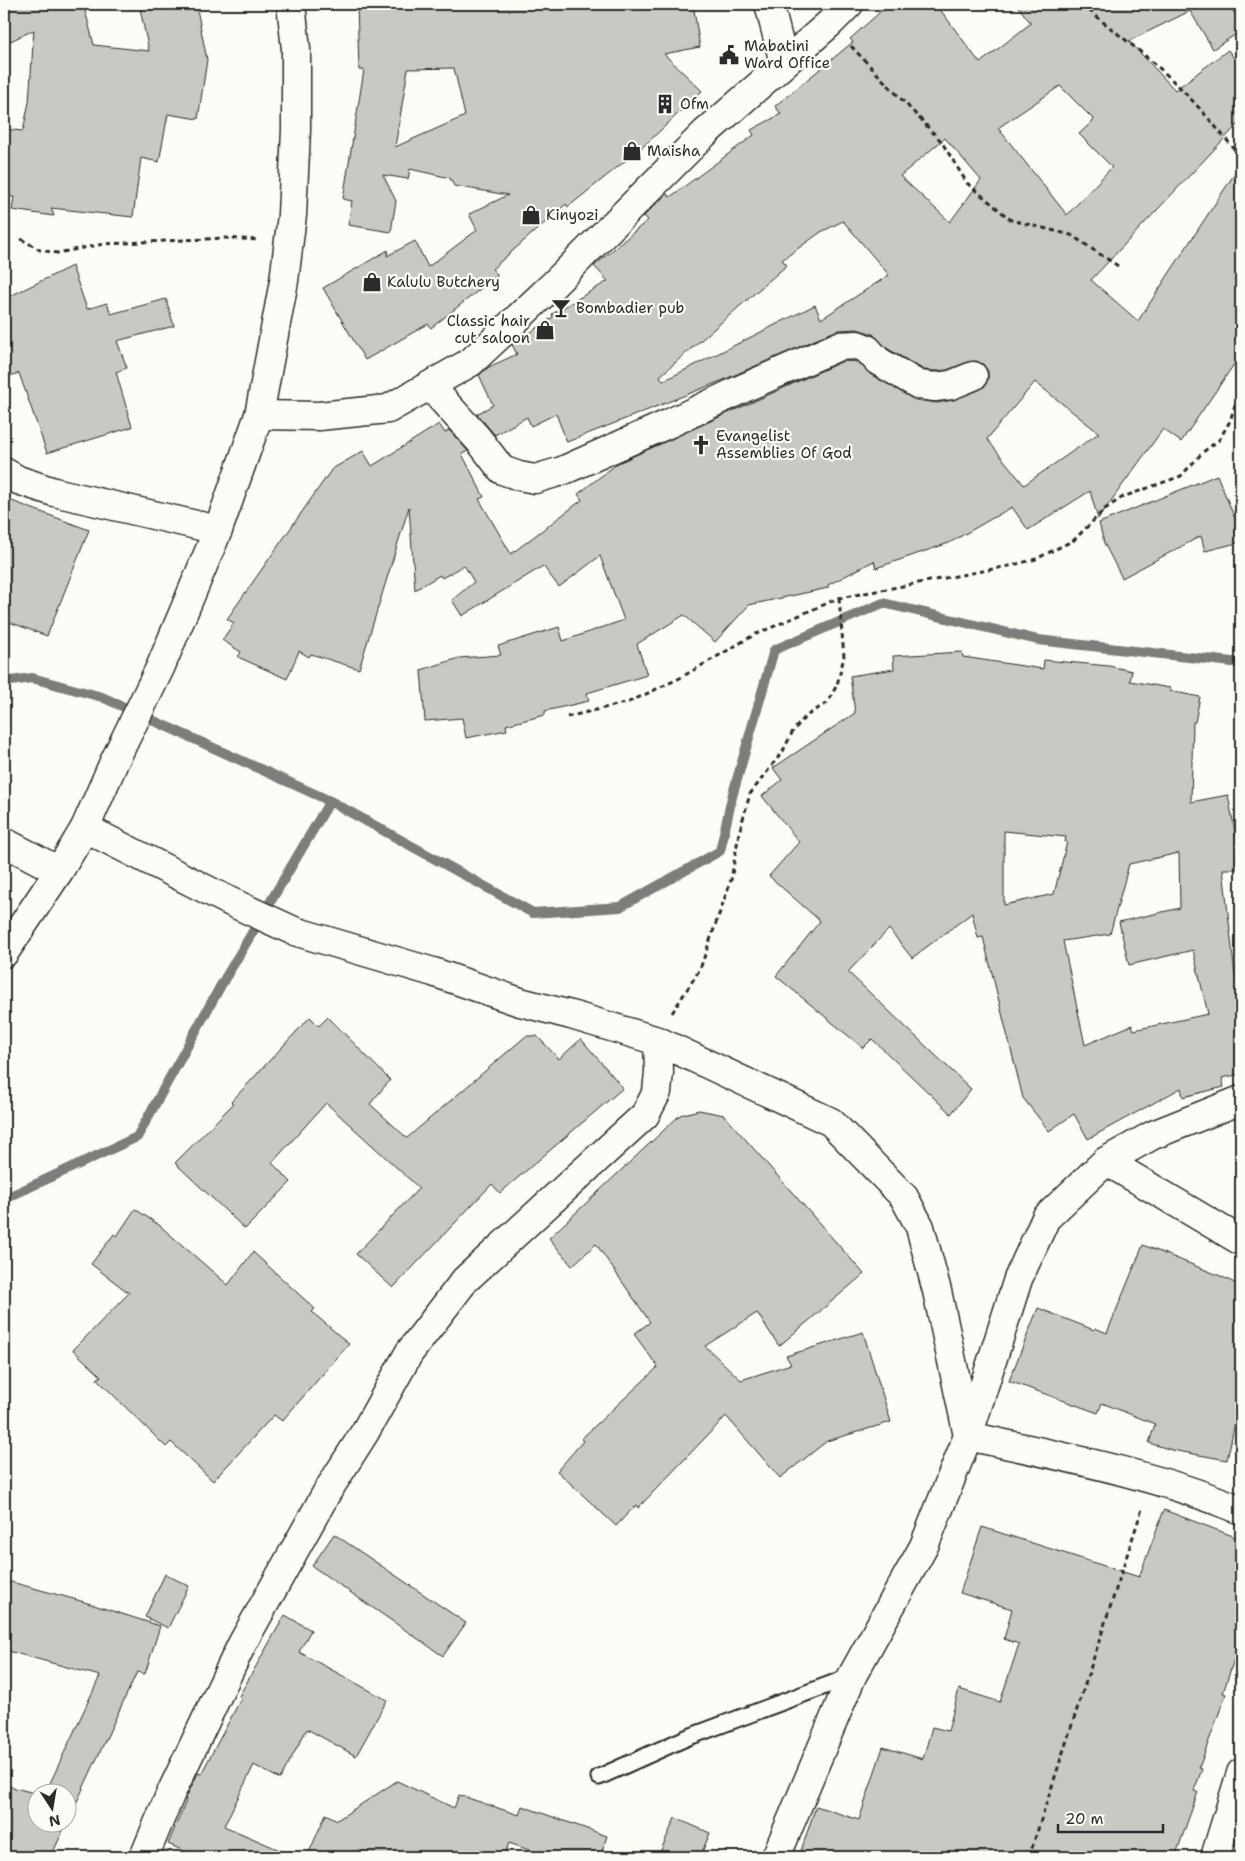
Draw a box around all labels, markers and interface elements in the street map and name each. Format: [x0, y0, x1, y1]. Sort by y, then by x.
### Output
place label: Mabatini Ward Office [744, 36, 830, 73]
public building icon: Mabatini Ward Office [718, 44, 740, 66]
building icon: Ofm [654, 93, 676, 115]
place label: Ofm [680, 94, 709, 114]
shop icon: Maisha [621, 140, 643, 162]
place label: Maisha [647, 141, 701, 161]
shop icon: Kinyozi [520, 204, 542, 226]
place label: Kinyozi [546, 205, 599, 225]
shop icon: Kalulu Butchery [361, 271, 383, 293]
place label: Kalulu Butchery [387, 272, 500, 292]
bar icon: Bombadier pub [550, 297, 572, 319]
place label: Bombadier pub [576, 298, 684, 318]
place label: Classic hair cut saloon [447, 311, 530, 348]
shop icon: Classic hair cut saloon [534, 319, 556, 341]
place label: Evangelist Assemblies Of God [716, 426, 852, 463]
church icon: Evangelist Assemblies Of God [690, 434, 712, 456]
north arrow [28, 1784, 78, 1834]
scale bar [1058, 1801, 1162, 1833]
text: 20 m [1065, 1809, 1104, 1829]
text: N [47, 1811, 62, 1831]

